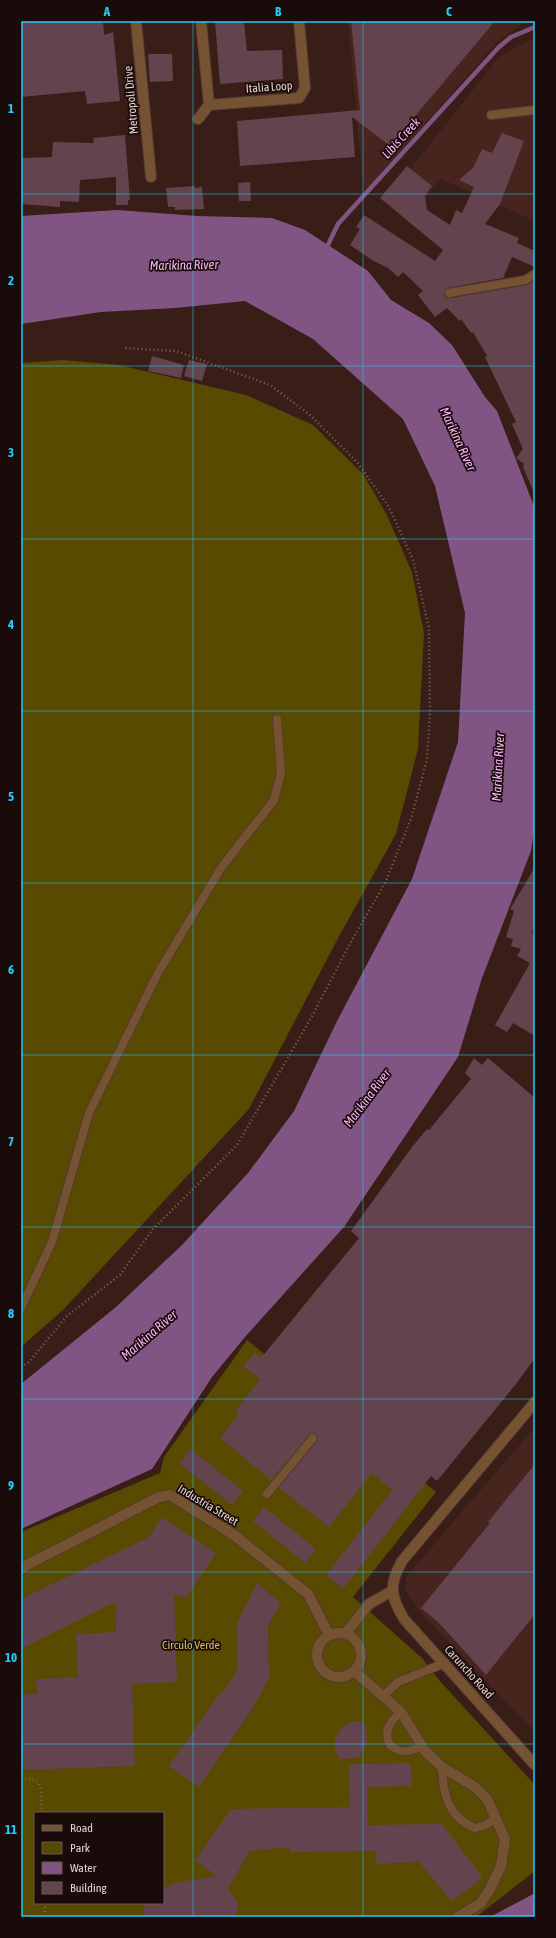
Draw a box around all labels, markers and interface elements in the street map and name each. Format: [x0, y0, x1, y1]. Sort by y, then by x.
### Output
text: A [103, 4, 111, 19]
text: B [275, 4, 282, 19]
text: C [446, 4, 452, 19]
street label: Metropoli Drive [121, 65, 141, 135]
street label: Italia Loop [245, 78, 293, 96]
text: 1 [8, 101, 14, 116]
water label: Libis Creek [379, 114, 424, 162]
water label: Marikina River [150, 257, 220, 273]
text: 2 [8, 273, 14, 288]
water label: Marikina River [437, 405, 480, 474]
text: 3 [8, 445, 14, 460]
text: 4 [7, 617, 14, 632]
water label: Marikina River [489, 731, 507, 802]
text: 5 [8, 789, 14, 804]
text: 6 [8, 962, 14, 977]
water label: Marikina River [340, 1065, 394, 1130]
text: 7 [8, 1134, 14, 1149]
text: 8 [8, 1306, 14, 1321]
water label: Marikina River [118, 1306, 181, 1363]
text: 9 [8, 1478, 14, 1493]
street label: Industria Street [175, 1482, 241, 1529]
park label: Circulo Verde [162, 1638, 220, 1652]
street label: Caruncho Road [442, 1643, 496, 1701]
text: 10 [5, 1650, 17, 1665]
legend [34, 1812, 164, 1904]
text: Road [70, 1821, 93, 1835]
text: 11 [5, 1822, 17, 1837]
text: Park [70, 1841, 91, 1855]
text: Water [70, 1861, 97, 1875]
text: Building [70, 1881, 108, 1895]

